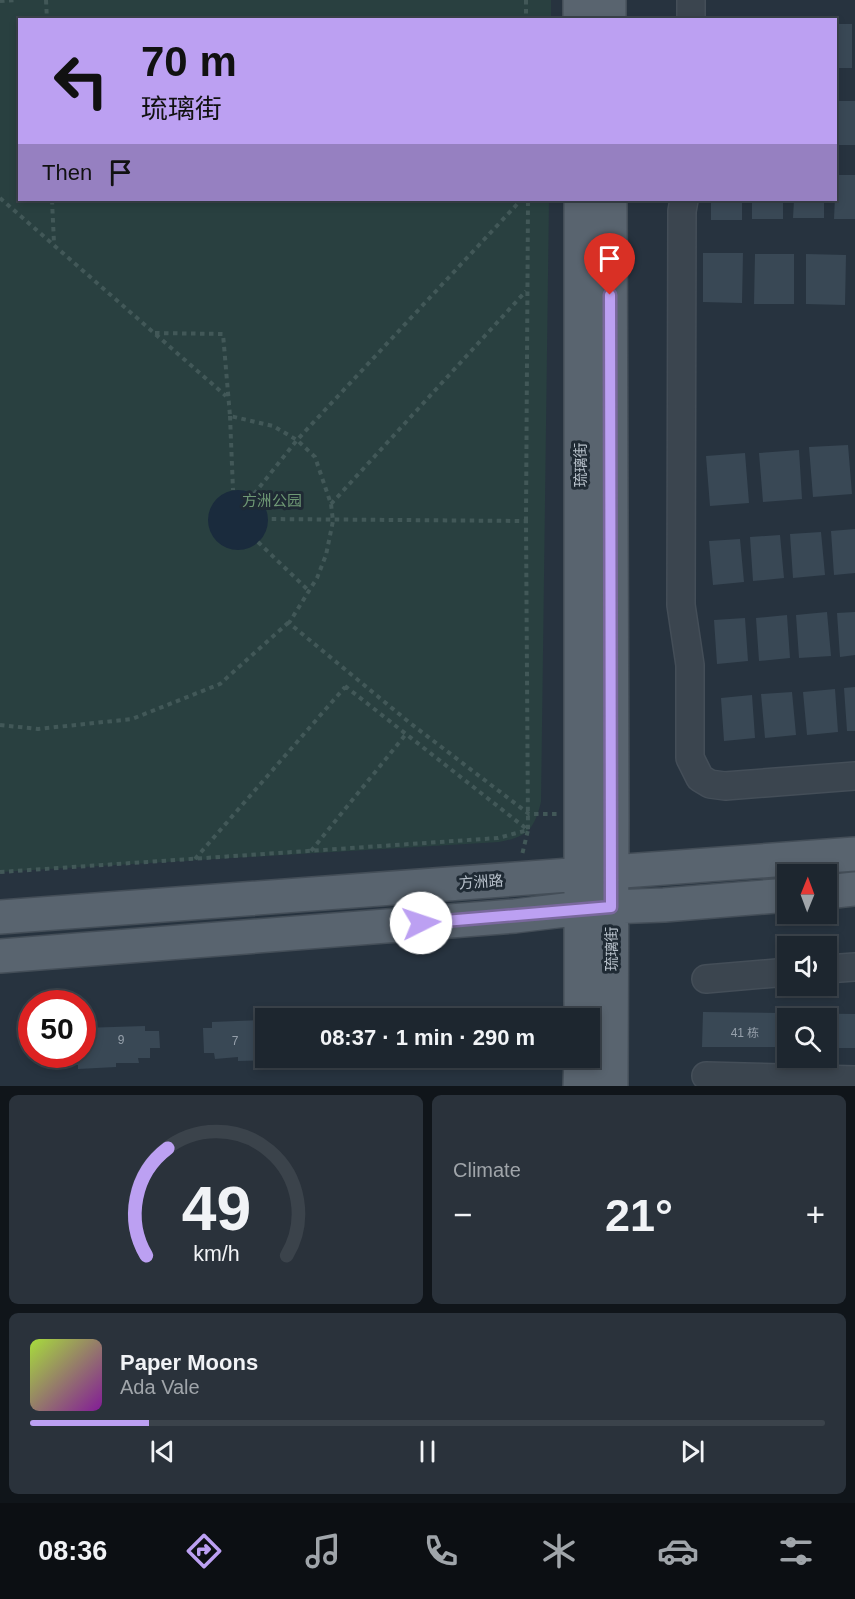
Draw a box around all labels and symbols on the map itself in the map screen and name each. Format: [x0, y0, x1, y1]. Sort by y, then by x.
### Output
pin [584, 233, 635, 295]
street label: 琉璃街 [572, 442, 589, 488]
park label: 方洲公园 [242, 492, 302, 509]
north arrow [777, 864, 837, 924]
street label: 方洲路 [458, 871, 504, 892]
position arrow [389, 891, 453, 955]
street label: 琉璃街 [603, 926, 620, 972]
speed limit sign: 50 [18, 990, 96, 1068]
house number: 41 栋 [731, 1026, 759, 1040]
house number: 9 [118, 1033, 125, 1047]
house number: 7 [232, 1034, 239, 1048]

